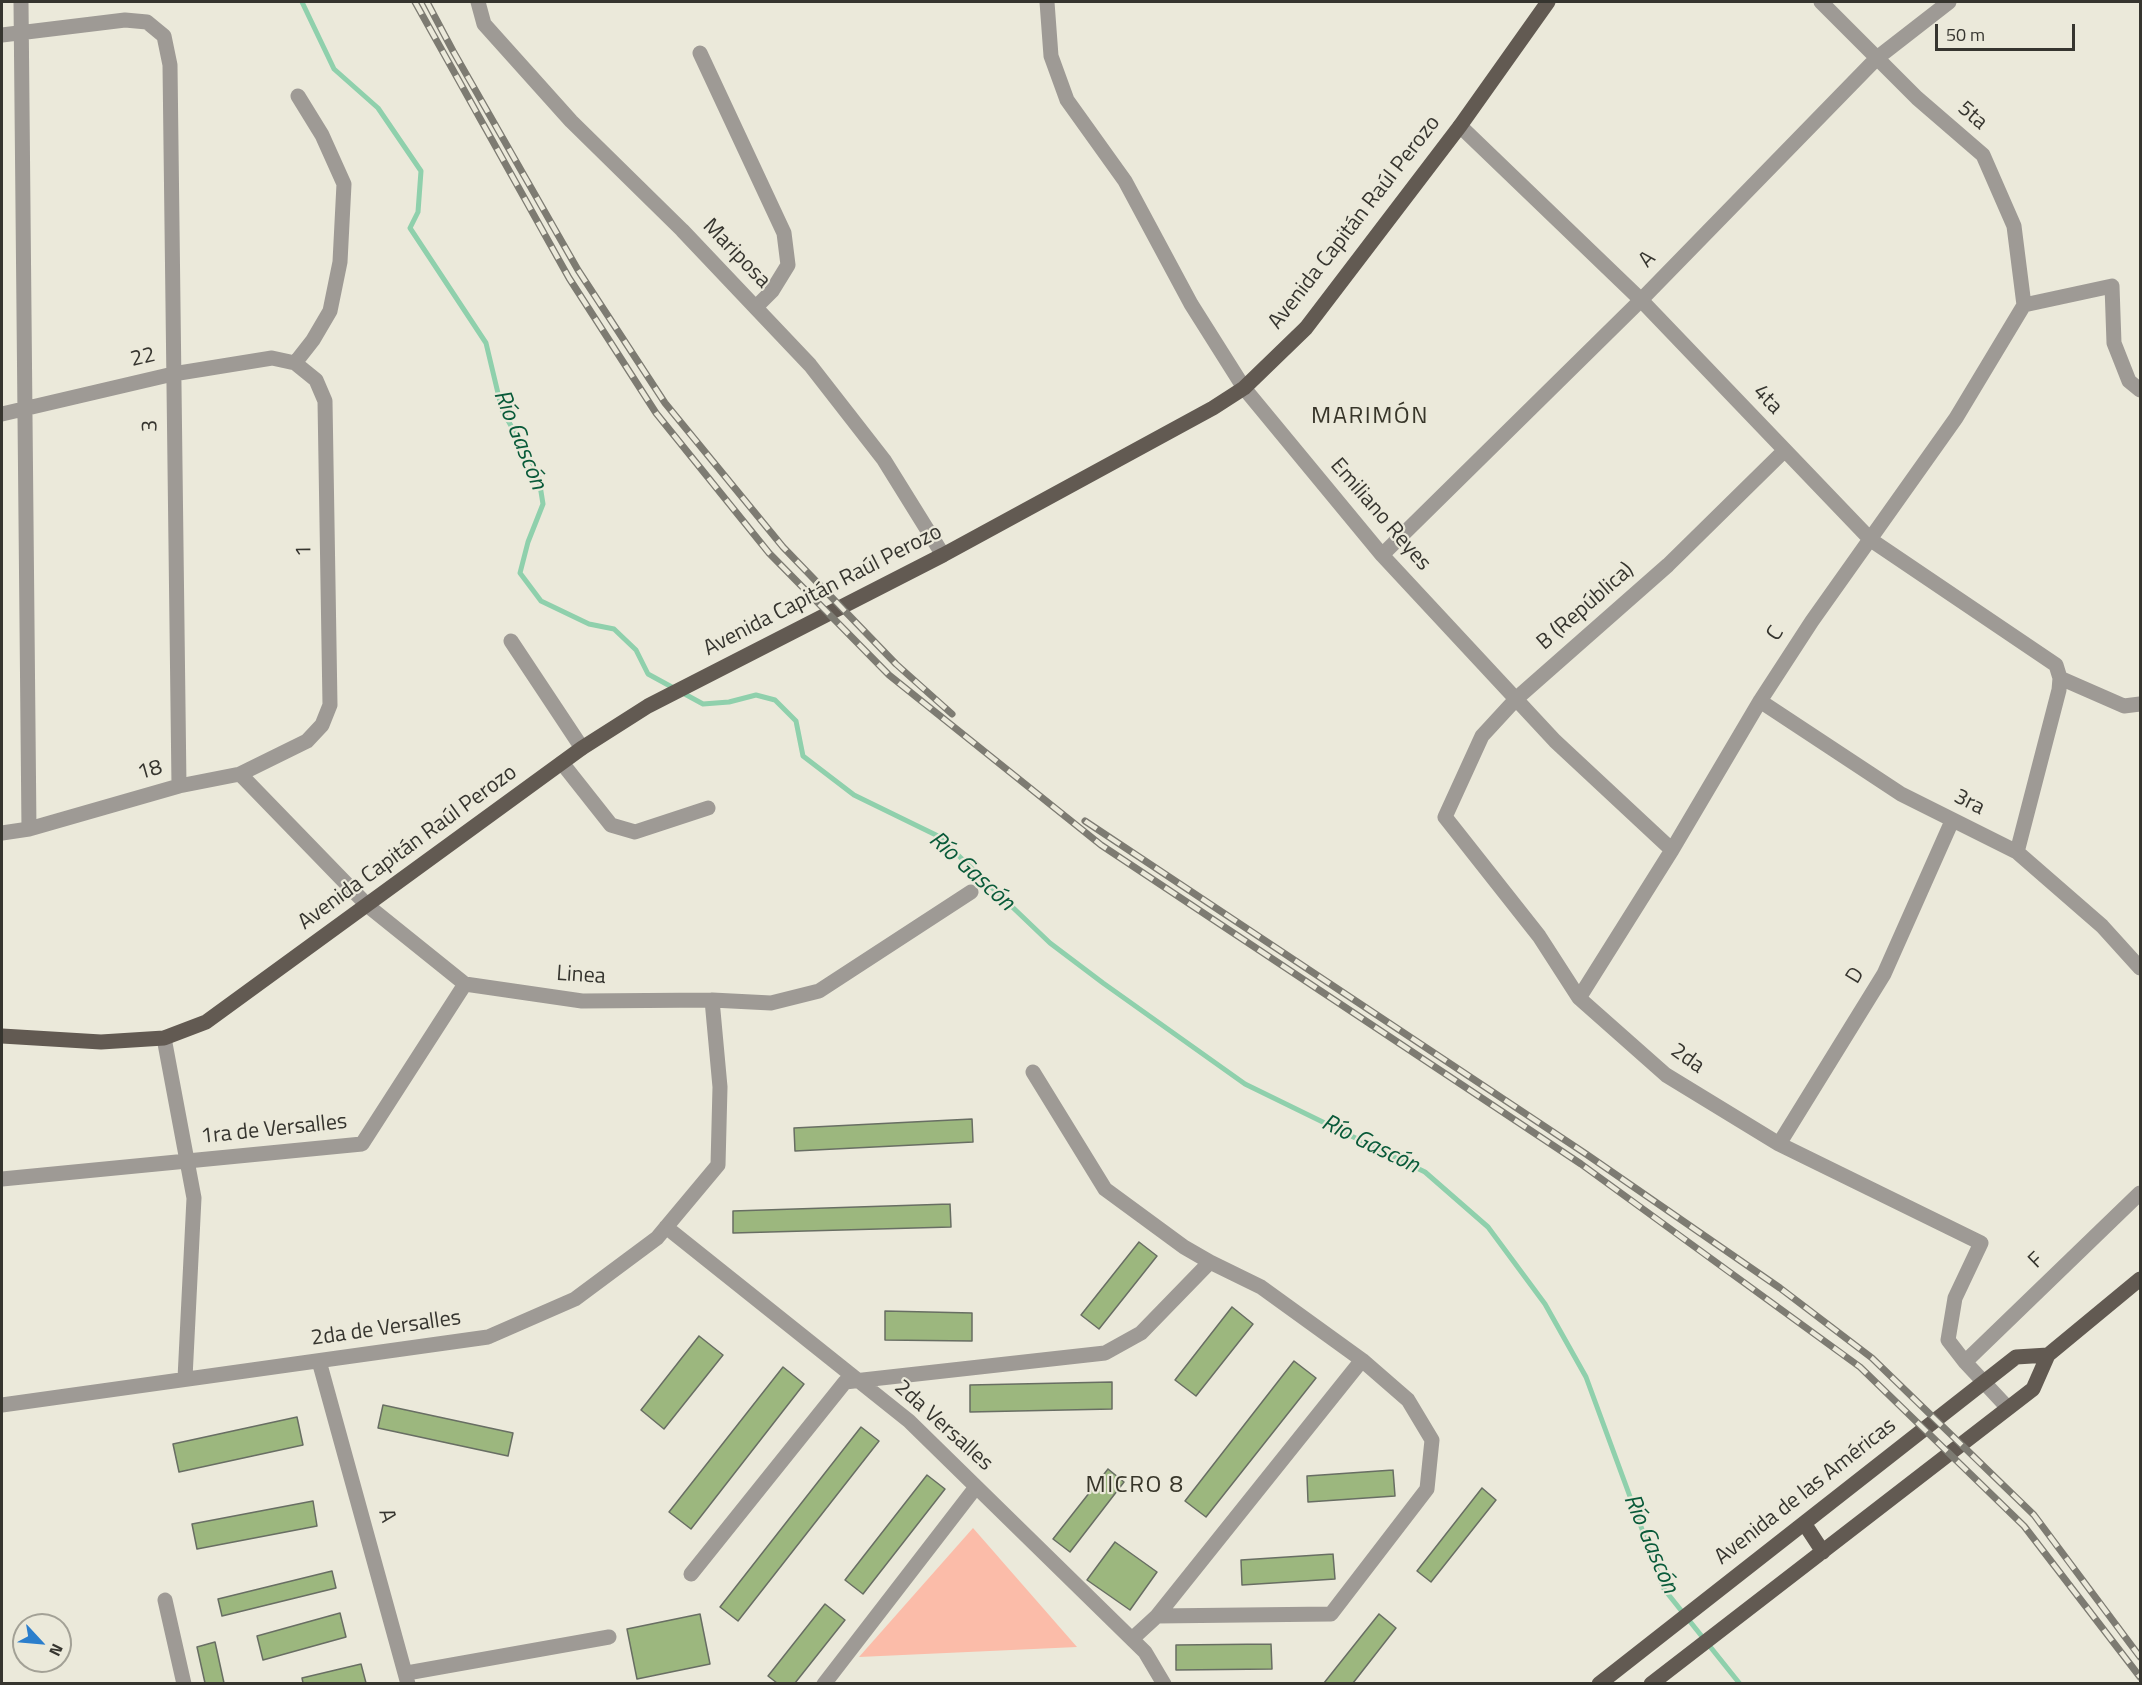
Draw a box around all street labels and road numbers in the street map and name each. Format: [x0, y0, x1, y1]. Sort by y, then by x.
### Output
street label: 5ta [1952, 96, 1992, 136]
street label: Avenida Capitán Raúl Perozo [1263, 111, 1447, 335]
street label: Mariposa [696, 214, 776, 294]
street label: A [1634, 246, 1662, 274]
street label: 22 [128, 342, 158, 374]
street label: 4ta [1747, 380, 1787, 420]
street label: 3 [138, 420, 164, 432]
street label: Emiliano Reyes [1324, 453, 1436, 577]
street label: Avenida Capitán Raúl Perozo [699, 519, 947, 663]
street label: 1 [292, 545, 318, 557]
street label: B (República) [1532, 558, 1640, 656]
street label: C [1762, 622, 1790, 646]
street label: 18 [135, 755, 165, 787]
street label: Avenida Capitán Raúl Perozo [293, 760, 523, 936]
street label: 3ra [1949, 784, 1989, 822]
street label: Linea [555, 961, 607, 991]
street label: D [1841, 963, 1871, 989]
street label: 2da [1665, 1038, 1709, 1080]
street label: 1ra de Versalles [200, 1109, 348, 1151]
street label: F [2024, 1247, 2050, 1275]
street label: 2da de Versalles [309, 1305, 463, 1353]
street label: 2da Versalles [888, 1375, 998, 1477]
street label: Avenida de las Américas [1710, 1413, 1902, 1571]
street label: A [372, 1506, 400, 1526]

